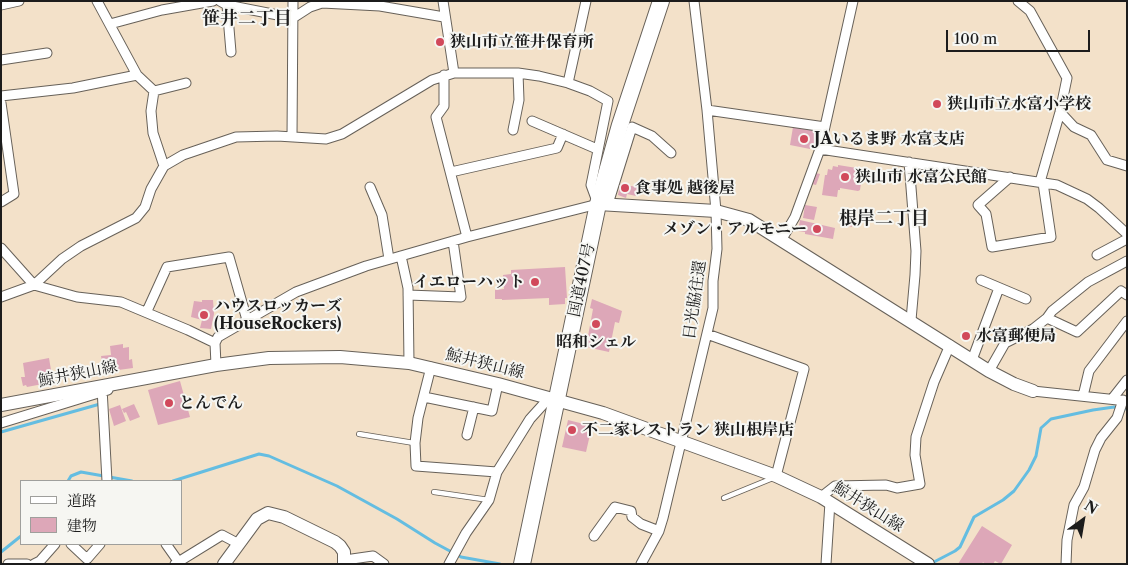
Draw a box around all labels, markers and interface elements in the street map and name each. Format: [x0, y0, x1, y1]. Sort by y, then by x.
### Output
district label: 笹井二丁目 [202, 8, 292, 30]
scale bar [948, 20, 1092, 52]
text: 100 m [954, 29, 997, 48]
place label: 狭山市立笹井保育所 [450, 32, 594, 52]
marker: 狭山市立笹井保育所 [434, 36, 446, 48]
place label: 狭山市立水富小学校 [947, 94, 1091, 114]
marker: 狭山市立水富小学校 [931, 98, 943, 110]
place label: JAいるま野 水富支店 [814, 129, 965, 149]
marker: JAいるま野 水富支店 [798, 133, 810, 145]
place label: 狭山市 水富公民館 [855, 167, 987, 187]
marker: 狭山市 水富公民館 [839, 171, 851, 183]
place label: 食事処 越後屋 [635, 178, 735, 198]
marker: 食事処 越後屋 [619, 182, 631, 194]
district label: 根岸二丁目 [839, 208, 929, 230]
place label: メゾン・アルモニー [663, 219, 807, 239]
marker: メゾン・アルモニー [811, 223, 823, 235]
street label: 国道407号 [565, 241, 599, 319]
street label: 日光脇往還 [680, 259, 710, 341]
place label: イエローハット [413, 272, 525, 292]
marker: イエローハット [529, 276, 541, 288]
place label: ハウスロッカーズ (HouseRockers) [214, 296, 342, 334]
marker: ハウスロッカーズ (HouseRockers) [198, 309, 210, 321]
marker: 昭和シェル [590, 318, 602, 330]
place label: 水富郵便局 [976, 326, 1056, 346]
marker: 水富郵便局 [960, 330, 972, 342]
place label: 昭和シェル [556, 332, 636, 352]
street label: 鯨井狭山線 [444, 345, 526, 383]
street label: 鯨井狭山線 [37, 357, 119, 391]
place label: とんでん [179, 393, 243, 413]
marker: とんでん [163, 397, 175, 409]
place label: 不二家レストラン 狭山根岸店 [582, 420, 794, 440]
marker: 不二家レストラン 狭山根岸店 [566, 424, 578, 436]
street label: 鯨井狭山線 [829, 478, 907, 536]
legend [20, 480, 182, 545]
text: 道路 [67, 491, 97, 510]
north arrow [1058, 495, 1108, 545]
text: N [1081, 496, 1101, 518]
text: 建物 [67, 516, 97, 535]

